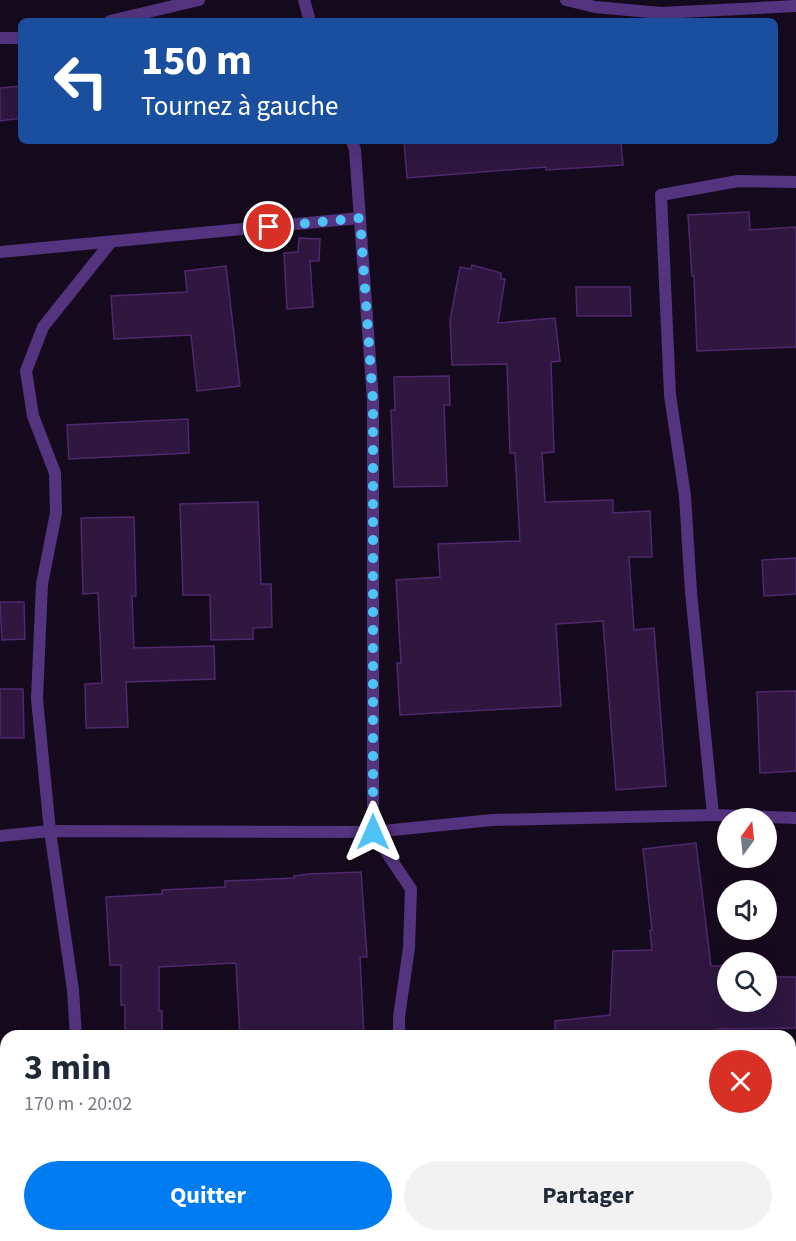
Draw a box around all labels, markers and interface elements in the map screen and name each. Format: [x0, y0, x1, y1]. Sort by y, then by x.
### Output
text: 150 m [141, 31, 252, 91]
icon: left [42, 42, 120, 120]
text: Tournez à gauche [141, 87, 338, 126]
pin [243, 201, 294, 252]
icon: arrive [252, 210, 285, 243]
position arrow [341, 800, 405, 864]
north arrow [717, 808, 777, 868]
map controls [717, 808, 777, 1012]
button: sound [717, 880, 777, 940]
button: search [717, 952, 777, 1012]
text: 3 min [24, 1042, 112, 1093]
button: close [709, 1050, 772, 1113]
text: 170 m · 20:02 [24, 1090, 132, 1118]
button: Quitter [24, 1161, 392, 1230]
button: Partager [404, 1161, 772, 1230]

